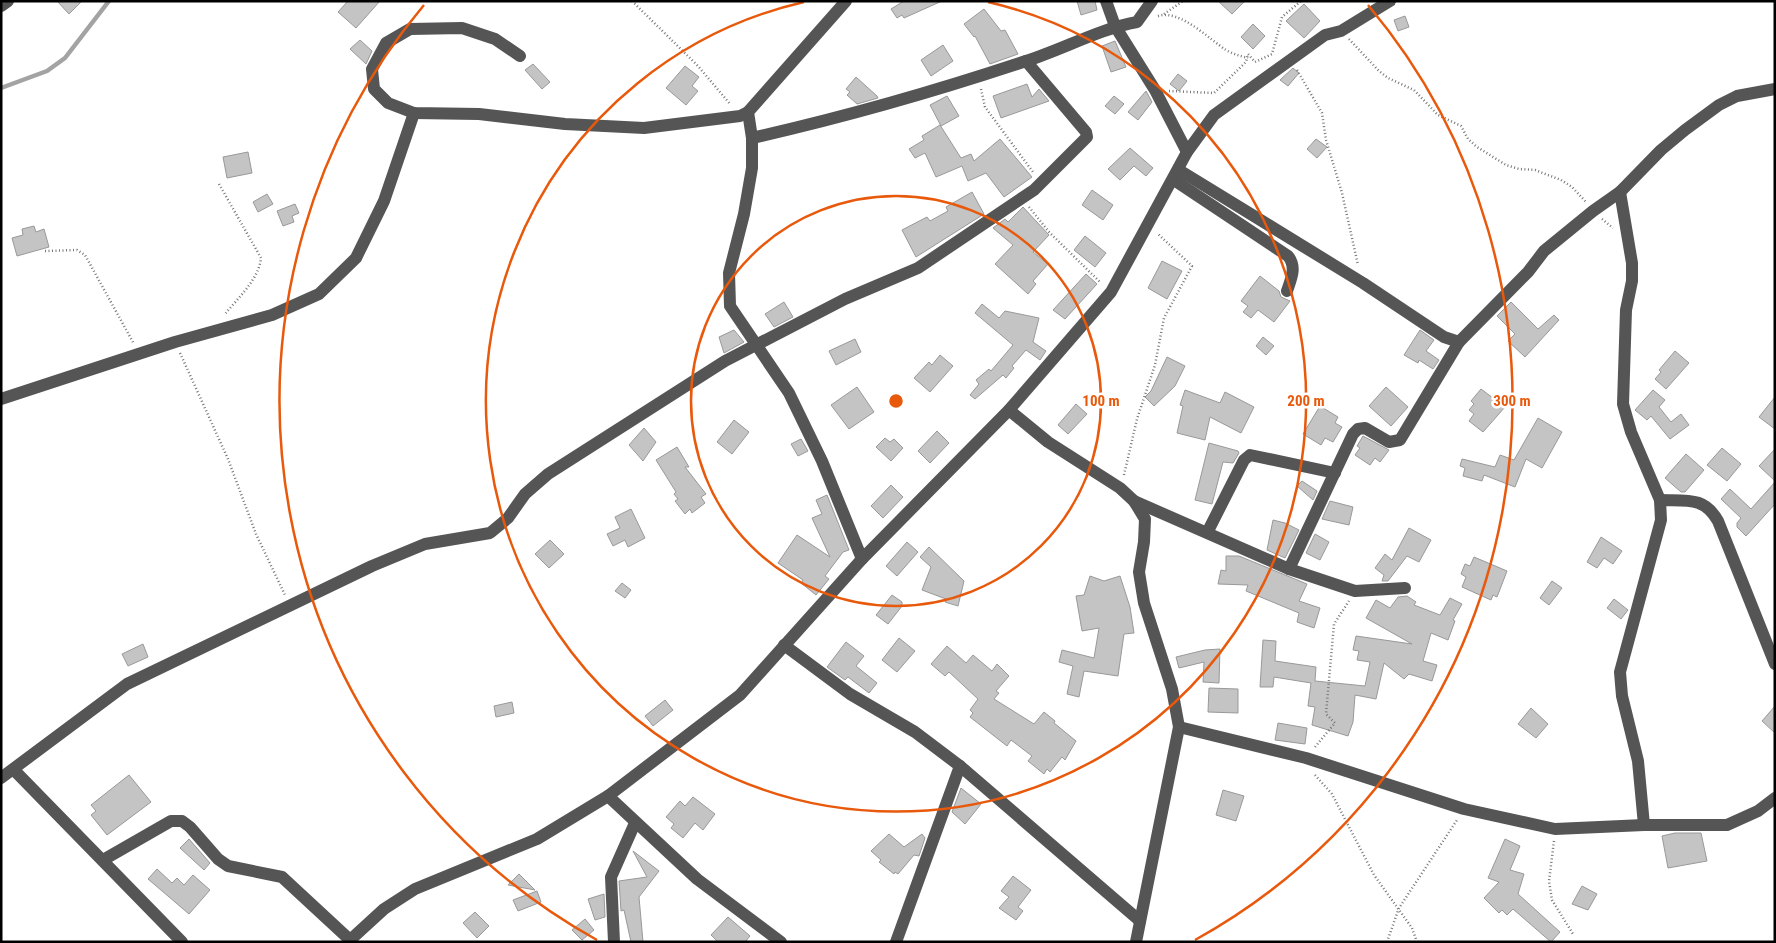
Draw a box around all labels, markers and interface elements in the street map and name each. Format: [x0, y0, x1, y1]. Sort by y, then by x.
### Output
centre of rings [887, 392, 905, 410]
text: 100 m [1082, 392, 1120, 410]
text: 200 m [1287, 392, 1325, 410]
text: 300 m [1493, 392, 1531, 410]

